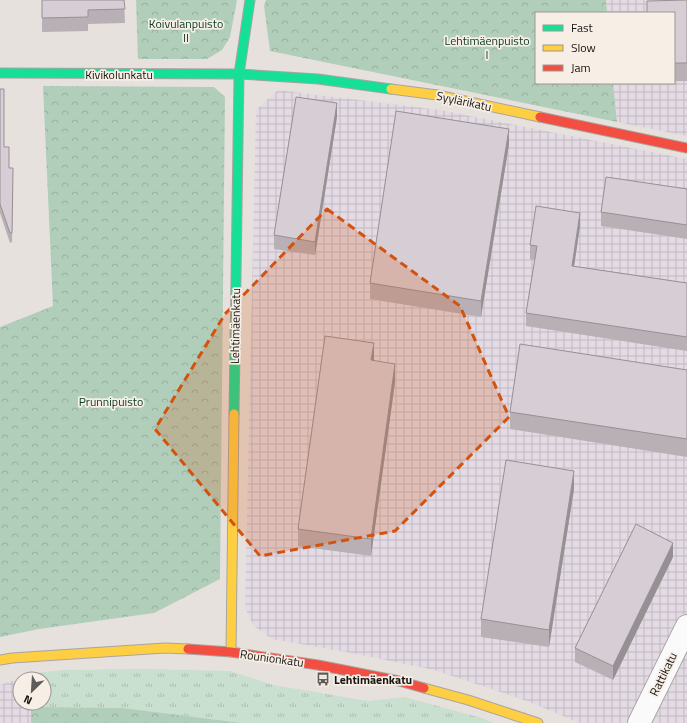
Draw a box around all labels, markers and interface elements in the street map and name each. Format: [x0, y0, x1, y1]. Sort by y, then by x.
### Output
legend [535, 12, 675, 84]
park label: Koivulanpuisto II [149, 14, 223, 47]
text: Fast [571, 18, 594, 37]
park label: Lehtimäenpuisto I [445, 31, 530, 64]
text: Slow [571, 38, 596, 57]
text: Jam [571, 58, 591, 77]
street label: Kivikolunkatu [85, 65, 153, 84]
street label: Syylärikatu [435, 86, 493, 116]
street label: Lehtimäenkatu [225, 288, 245, 364]
park label: Prunnipuisto [79, 392, 143, 411]
street label: Rounionkatu [239, 644, 305, 672]
street label: Rattikatu [644, 649, 682, 699]
place label: Lehtimäenkatu [334, 670, 412, 689]
north arrow [12, 671, 52, 711]
bus stop icon: Lehtimäenkatu [315, 671, 331, 687]
text: N [21, 691, 35, 709]

